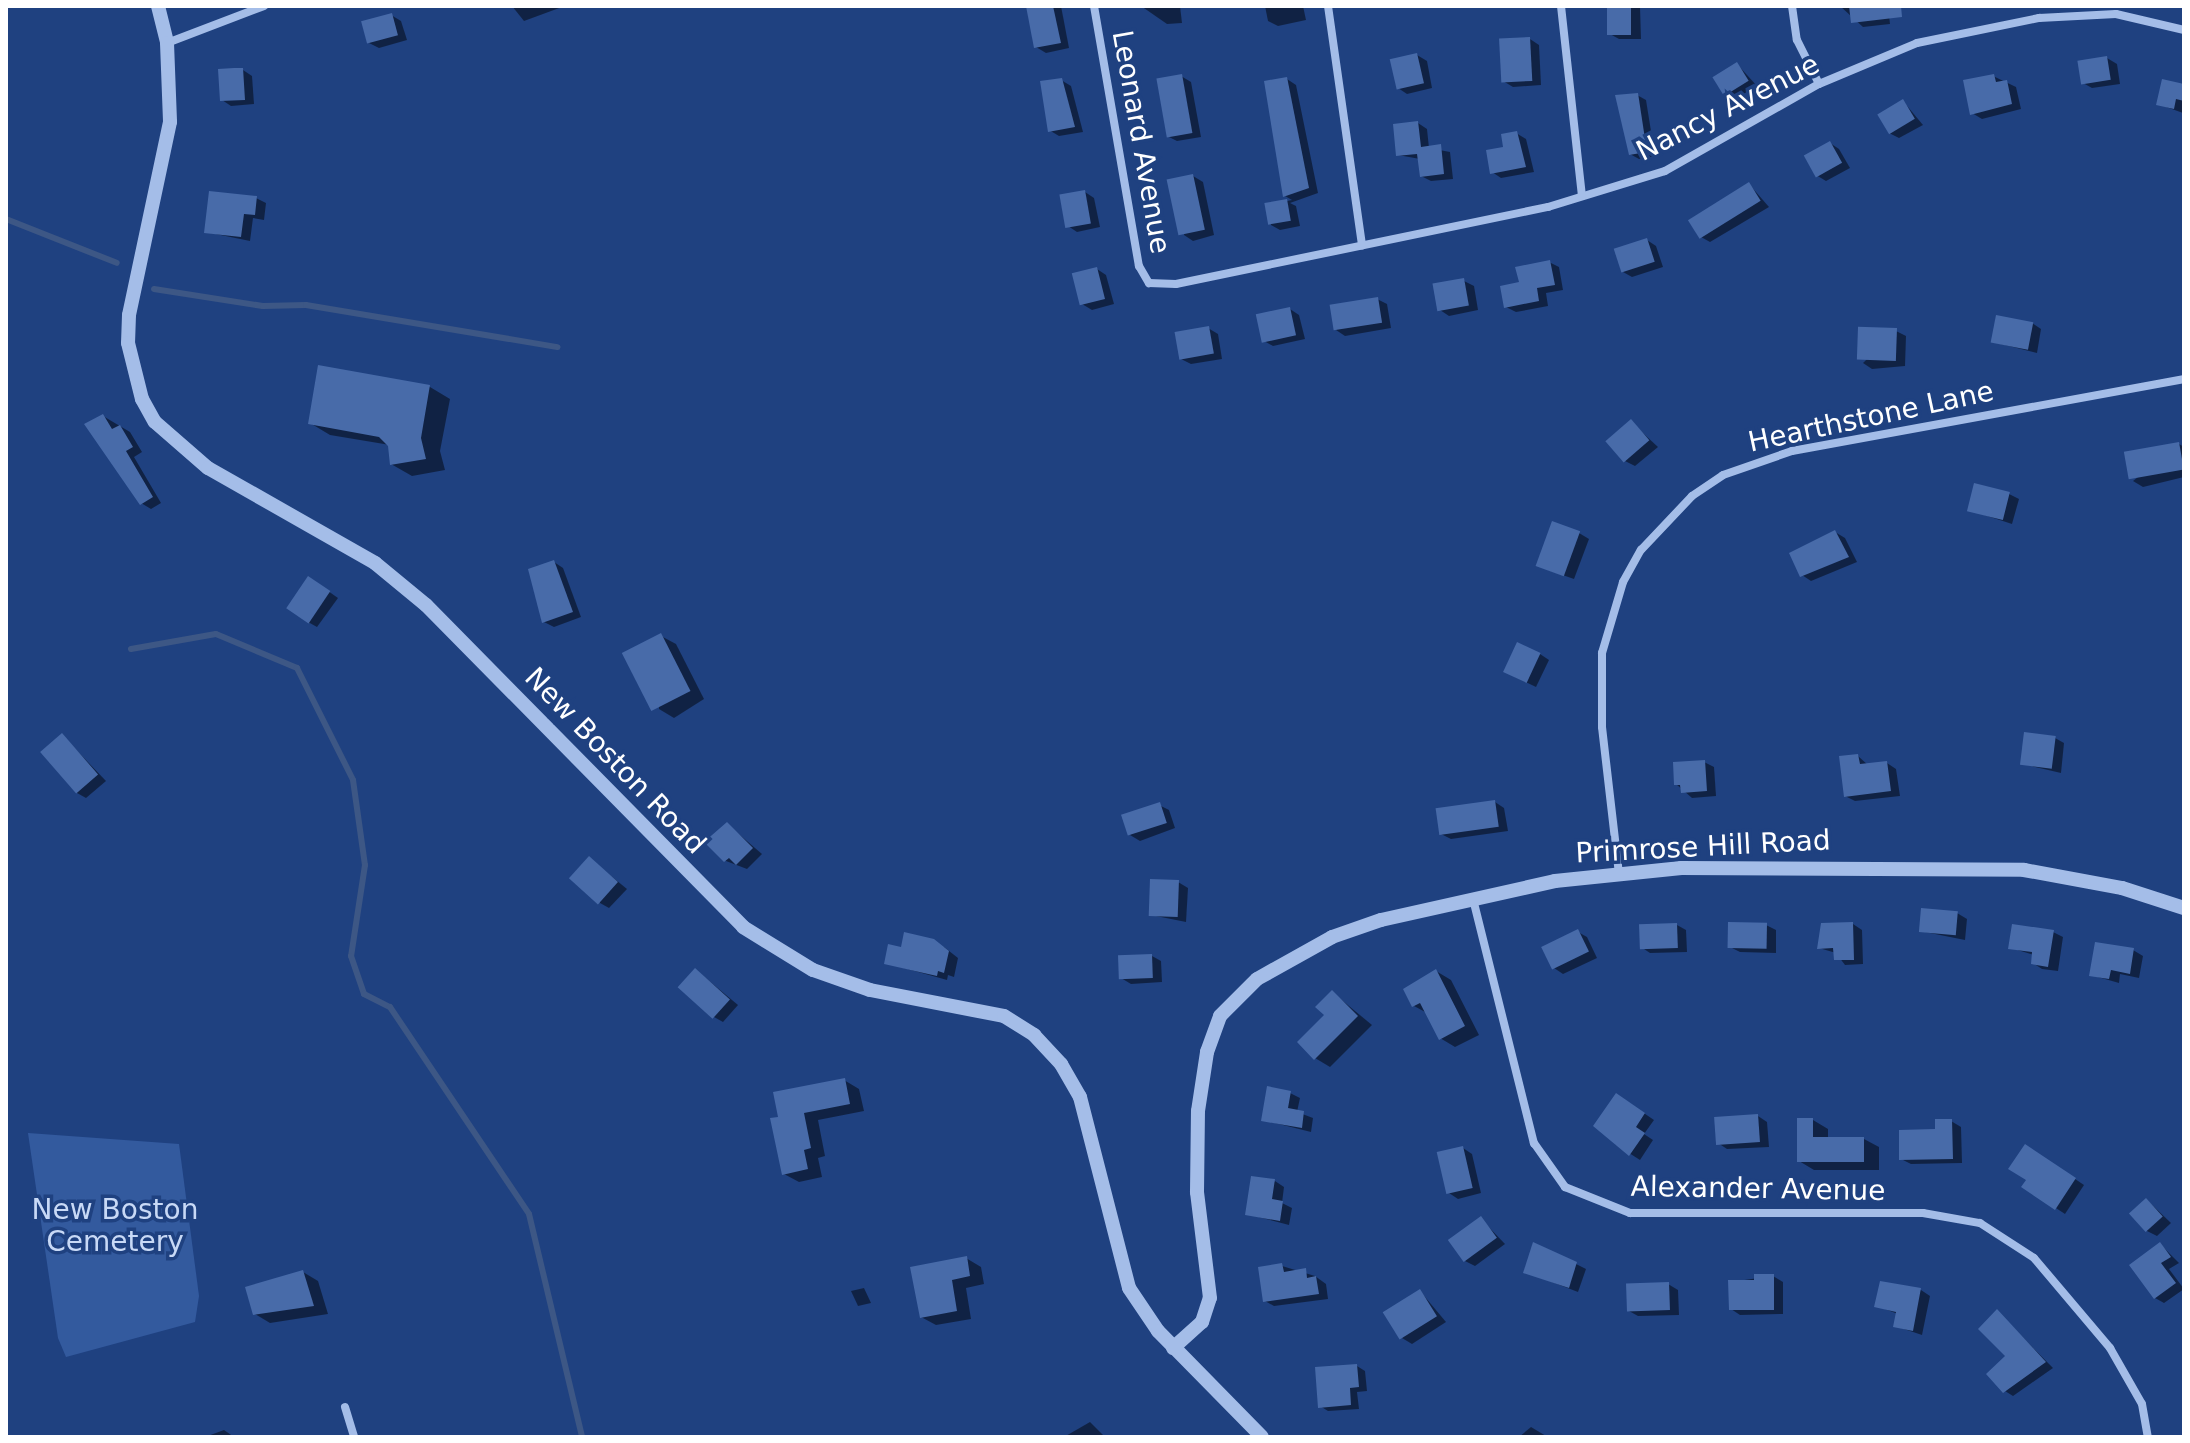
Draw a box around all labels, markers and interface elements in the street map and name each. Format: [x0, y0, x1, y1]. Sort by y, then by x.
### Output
street label: Leonard Avenue [1105, 28, 1177, 256]
street label: Nancy Avenue [1631, 47, 1825, 169]
street label: Hearthstone Lane [1745, 375, 1997, 459]
street label: New Boston Road [518, 661, 712, 861]
street label: Primrose Hill Road [1575, 824, 1831, 870]
street label: Alexander Avenue [1630, 1170, 1886, 1208]
park label: New Boston Cemetery [32, 1193, 198, 1259]

